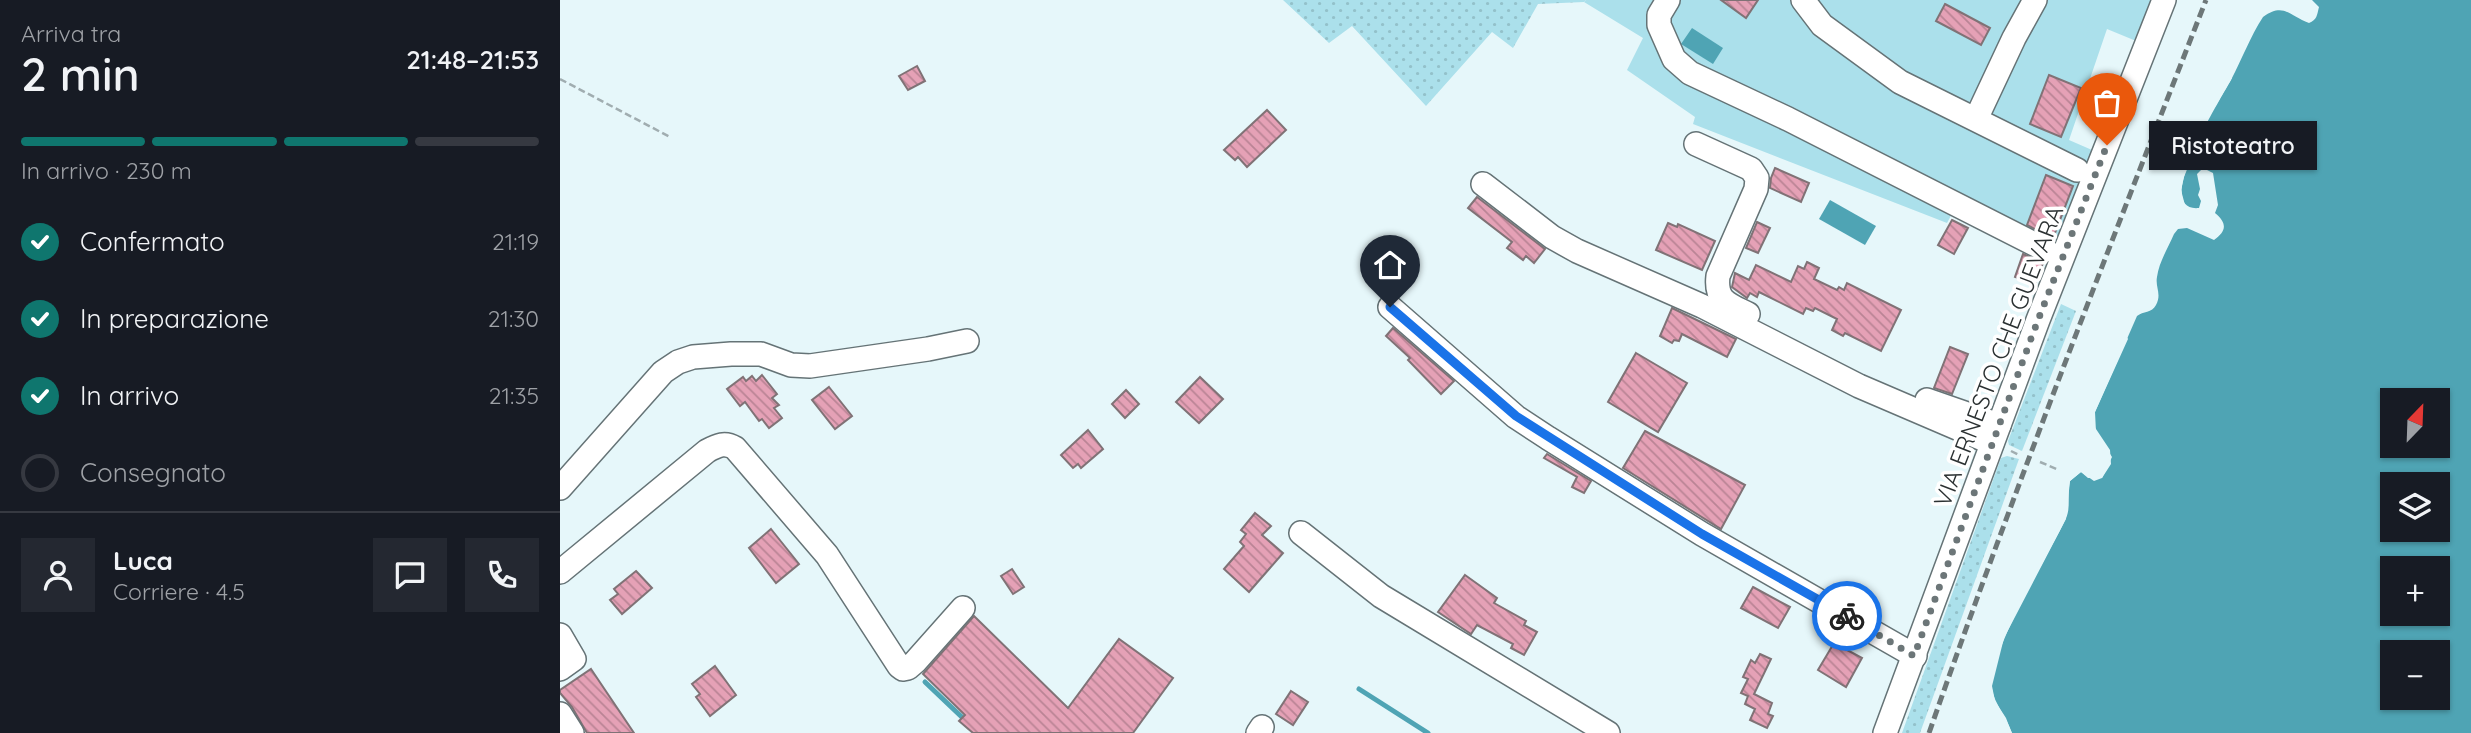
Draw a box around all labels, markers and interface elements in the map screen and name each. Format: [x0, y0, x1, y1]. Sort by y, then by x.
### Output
text: Arriva tra [21, 19, 121, 48]
text: 21:48–21:53 [406, 43, 539, 76]
text: 2 min [21, 45, 140, 103]
pin [2077, 73, 2137, 145]
icon: bag [2088, 84, 2126, 122]
callout: Ristoteatro [2149, 120, 2317, 170]
text: Ristoteatro [2171, 131, 2295, 160]
text: In arrivo · 230 m [21, 156, 192, 185]
street label: VIA ERNESTO CHE GUEVARA [1927, 201, 2069, 511]
icon: check [21, 223, 59, 261]
text: Confermato [80, 225, 225, 258]
text: 21:19 [492, 227, 539, 256]
pin [1360, 235, 1420, 307]
icon: home [1371, 246, 1409, 284]
icon: check [21, 300, 59, 338]
text: In preparazione [80, 302, 269, 335]
text: 21:30 [488, 304, 539, 333]
icon: check [21, 377, 59, 415]
text: In arrivo [80, 379, 179, 412]
text: 21:35 [489, 381, 539, 410]
north arrow [2380, 388, 2450, 458]
map controls [2380, 388, 2450, 710]
text: Consegnato [80, 456, 226, 489]
button: layers [2380, 472, 2450, 542]
button: person [21, 538, 95, 612]
button: chat [373, 538, 447, 612]
button: phone [465, 538, 539, 612]
text: Luca [113, 544, 173, 577]
button: + [2380, 556, 2450, 626]
text: Corriere · 4.5 [113, 577, 245, 606]
courier [1812, 581, 1882, 651]
icon: bike [1828, 597, 1866, 635]
button: − [2380, 640, 2450, 710]

